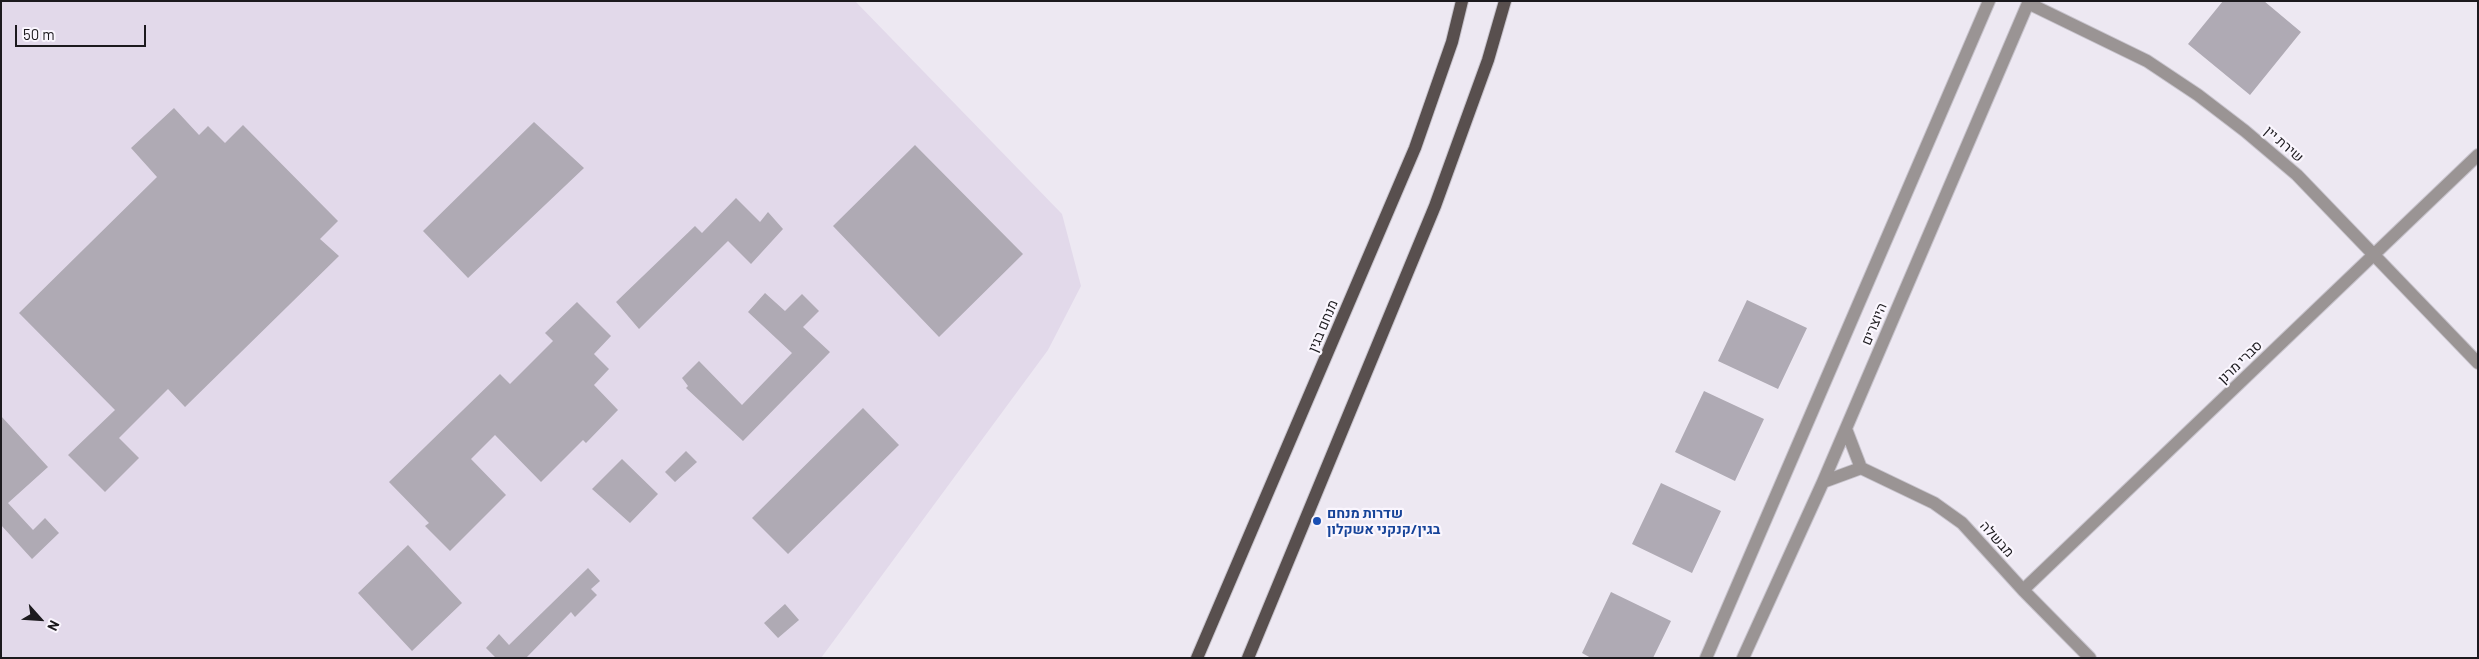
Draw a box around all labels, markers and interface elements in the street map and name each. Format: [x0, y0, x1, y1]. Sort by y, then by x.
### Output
scale bar [18, 15, 149, 47]
text: 50 m [23, 25, 55, 43]
street label: שירת יין [2261, 122, 2307, 166]
street label: מנחם בגין [1304, 297, 1342, 355]
street label: היוצרים [1858, 300, 1890, 348]
street label: סברי מרנן [2214, 337, 2266, 387]
place label: שדרות מנחם בגין/קנקני אשקלון [1327, 505, 1440, 538]
marker: שדרות מנחם בגין/קנקני אשקלון [1311, 515, 1323, 527]
street label: מבשלה [1976, 517, 2018, 561]
north arrow [15, 594, 65, 644]
text: N [44, 618, 64, 634]

